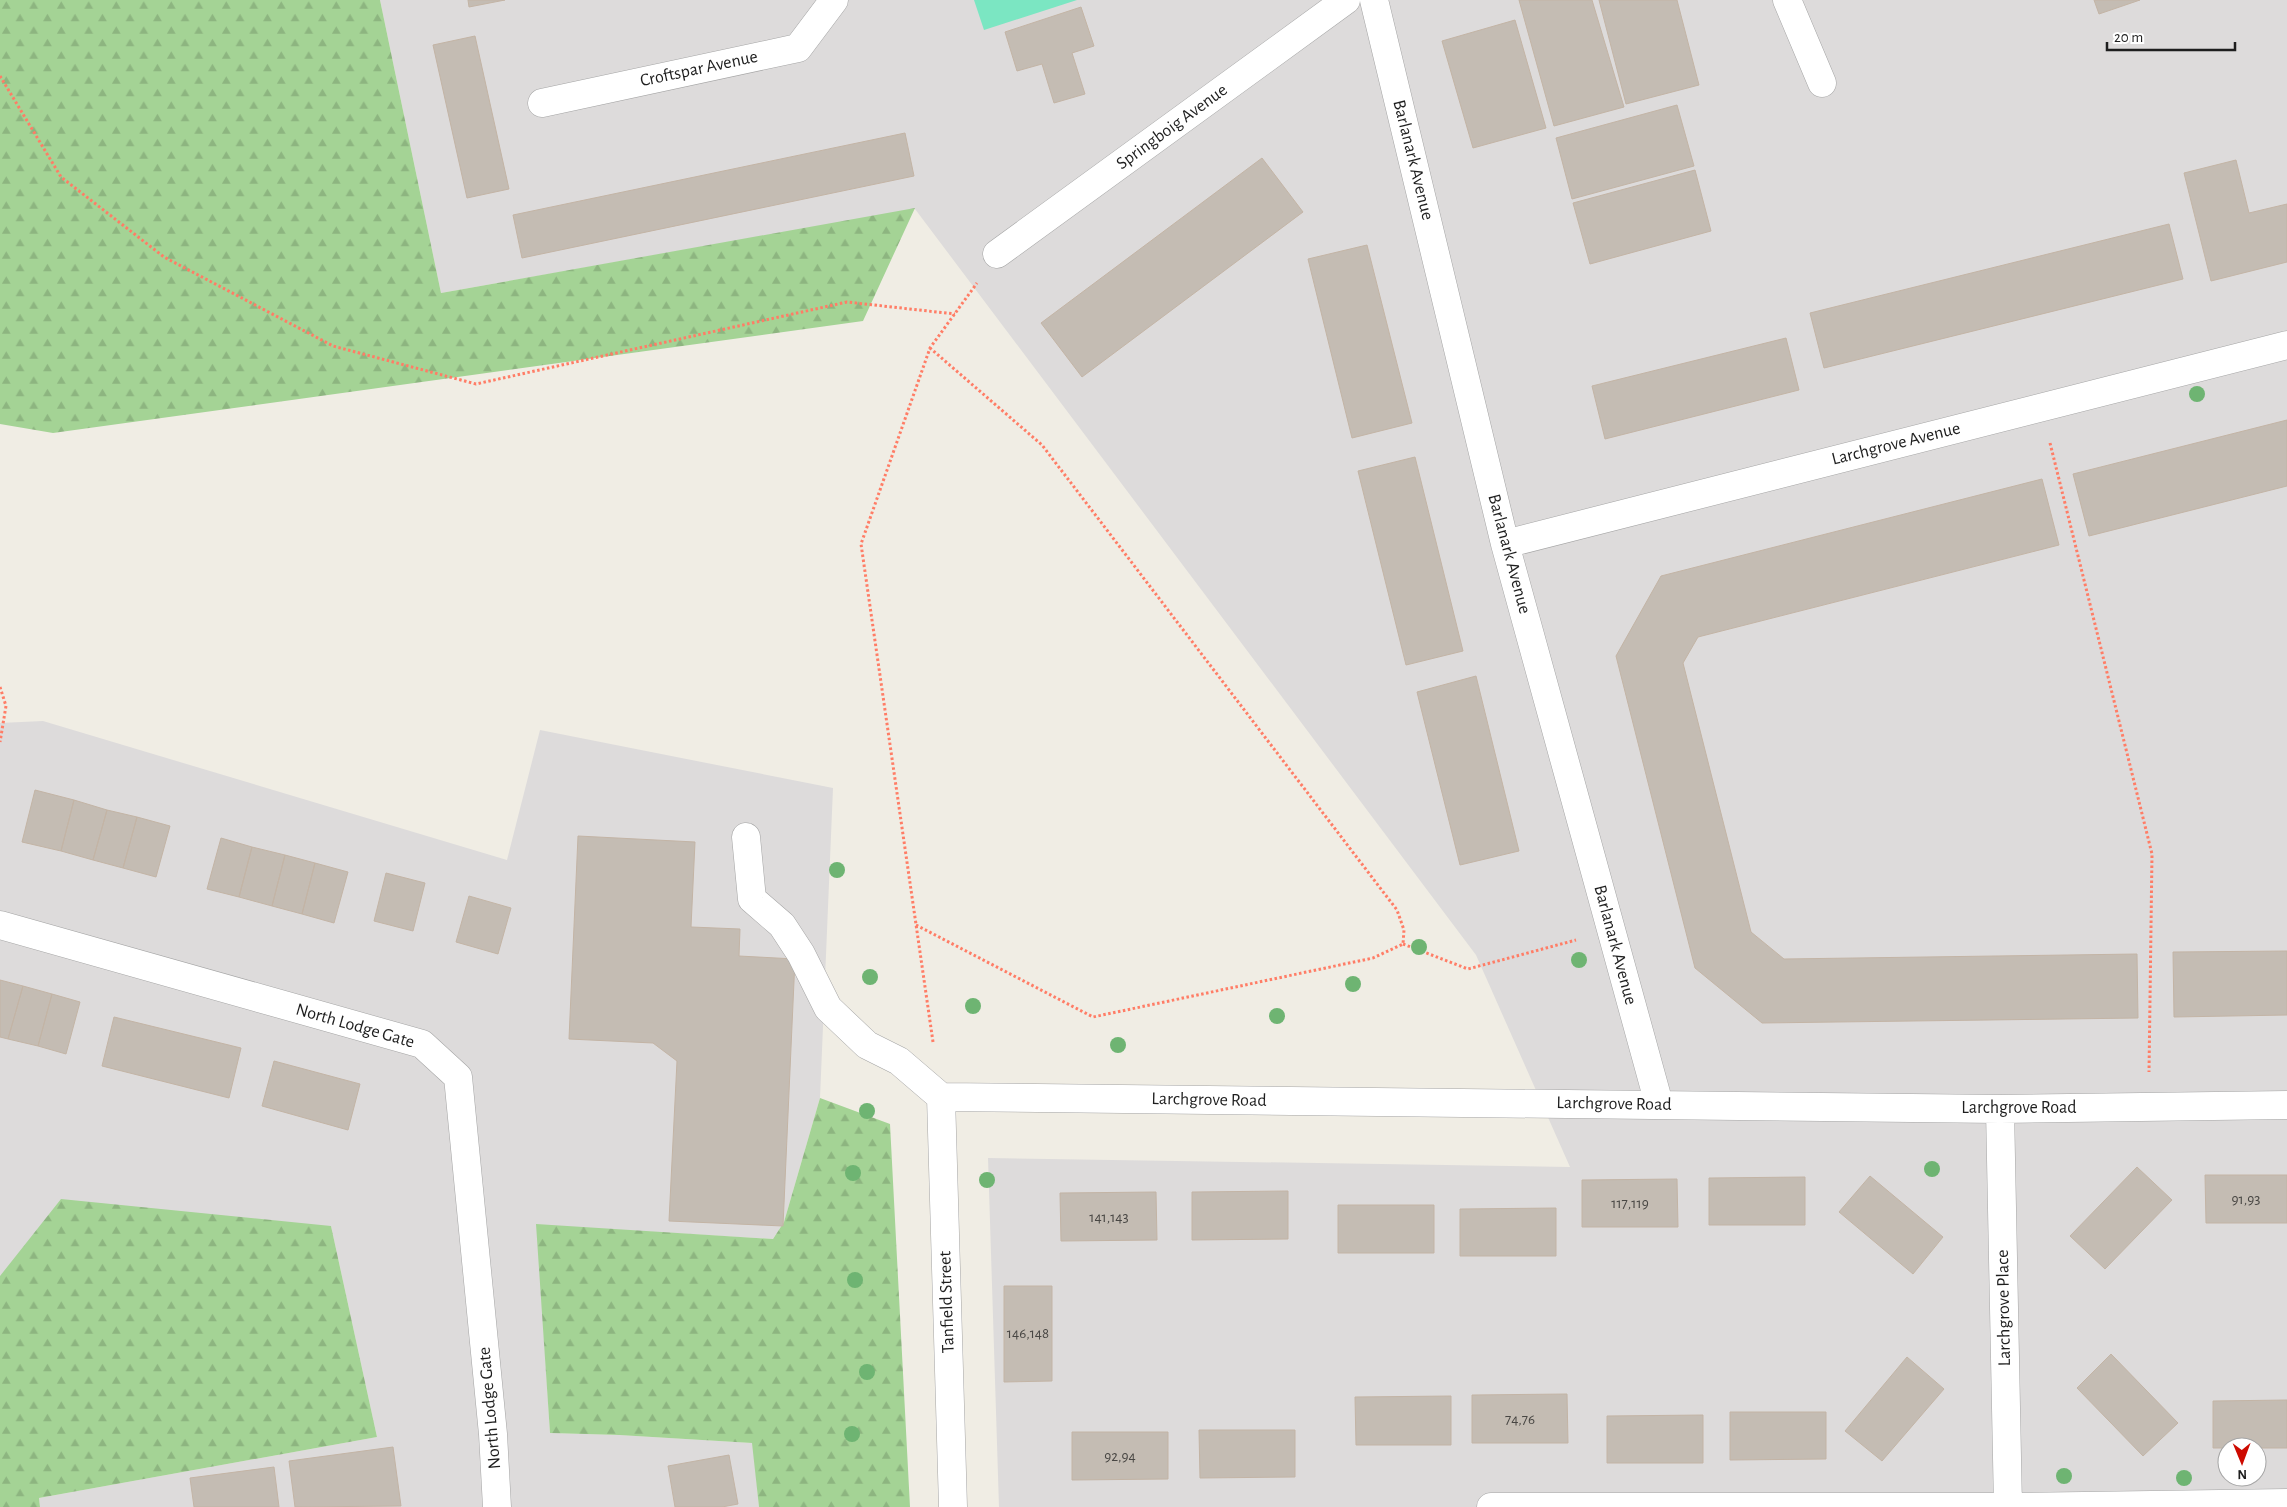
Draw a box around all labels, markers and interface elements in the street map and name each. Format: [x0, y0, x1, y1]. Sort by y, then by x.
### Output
scale bar [2107, 20, 2234, 52]
text: 20 m [2114, 30, 2143, 45]
street label: Croftspar Avenue [639, 48, 759, 90]
street label: Springboig Avenue [1113, 81, 1231, 173]
street label: Barlanark Avenue [1389, 98, 1437, 222]
street label: Larchgrove Avenue [1830, 419, 1962, 469]
street label: Barlanark Avenue [1484, 492, 1534, 616]
street label: Barlanark Avenue [1590, 883, 1640, 1007]
street label: North Lodge Gate [294, 1000, 416, 1052]
street label: Larchgrove Road [1151, 1090, 1267, 1110]
street label: Larchgrove Road [1556, 1094, 1672, 1114]
street label: Larchgrove Road [1961, 1099, 2077, 1117]
house number: 91,93 [2232, 1192, 2260, 1207]
house number: 117,119 [1611, 1196, 1649, 1211]
house number: 141,143 [1089, 1210, 1129, 1225]
street label: Larchgrove Place [1994, 1249, 2014, 1367]
street label: Tanfield Street [936, 1250, 958, 1353]
house number: 146,148 [1007, 1326, 1049, 1341]
street label: North Lodge Gate [476, 1346, 504, 1470]
house number: 74,76 [1505, 1412, 1535, 1427]
north arrow [2217, 1437, 2267, 1487]
house number: 92,94 [1104, 1449, 1136, 1464]
text: N [2237, 1467, 2247, 1481]

